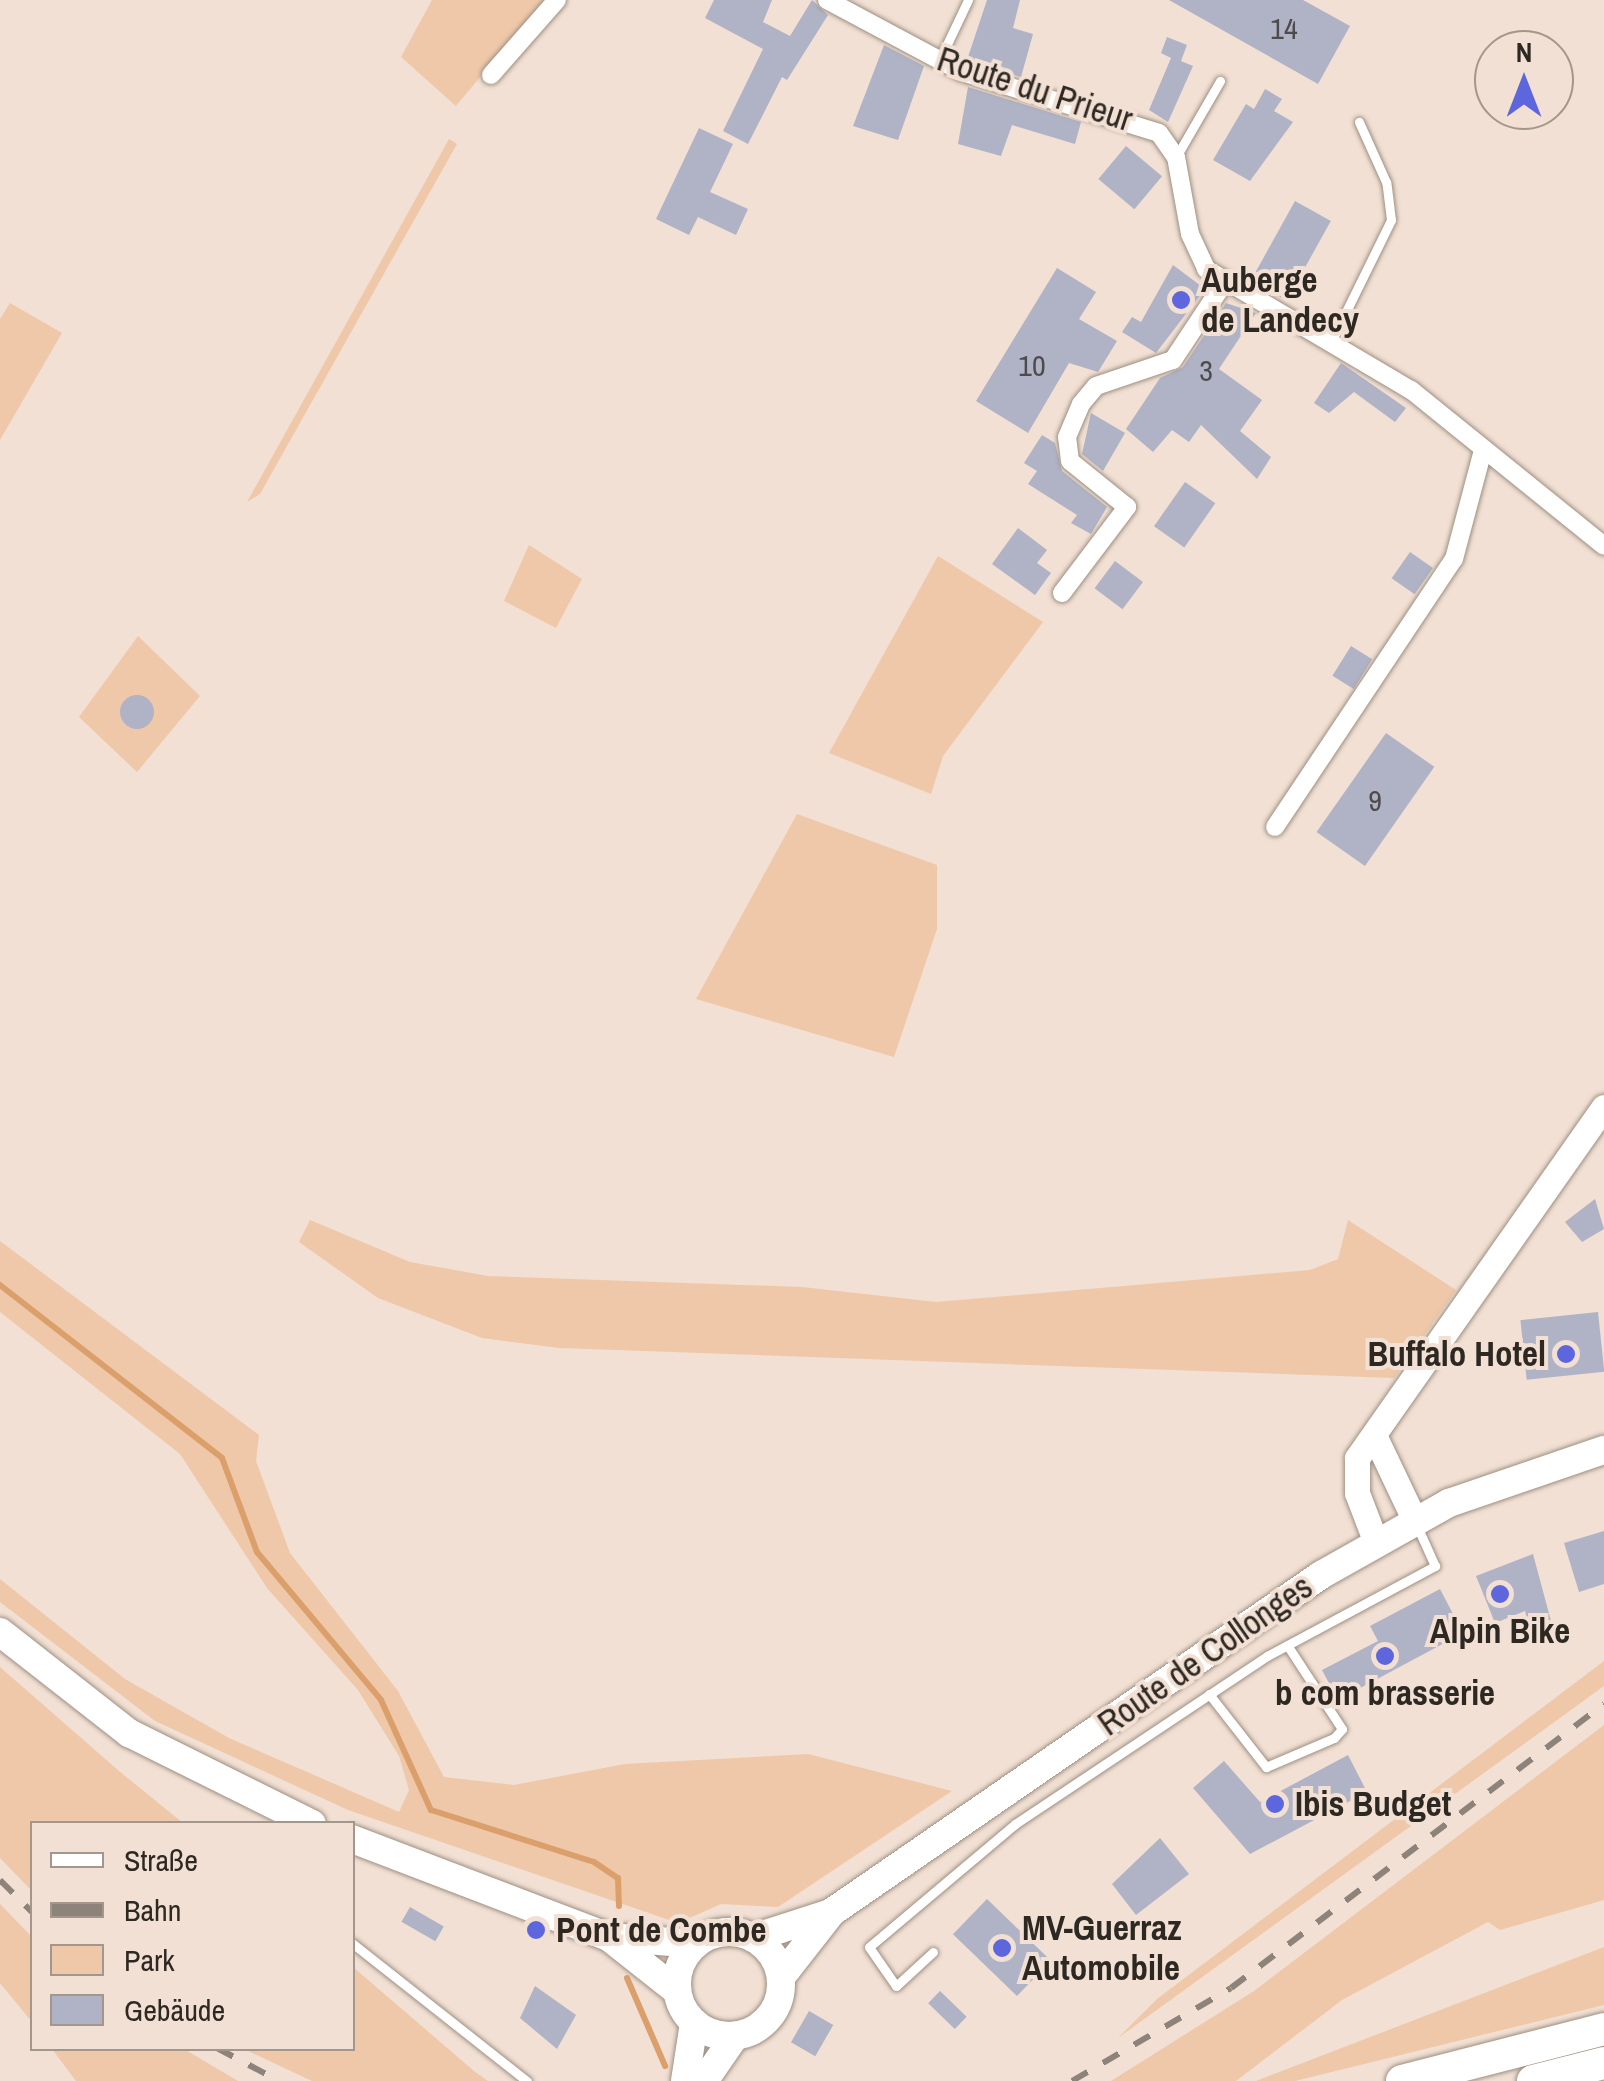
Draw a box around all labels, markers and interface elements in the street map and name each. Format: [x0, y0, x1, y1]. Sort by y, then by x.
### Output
house number: 14 [1270, 10, 1298, 46]
north arrow [1474, 30, 1574, 130]
text: N [1516, 33, 1532, 71]
street label: Route du Prieur [932, 38, 1138, 140]
place label: Auberge de Landecy [1201, 259, 1359, 341]
marker: Auberge de Landecy [1170, 289, 1192, 311]
house number: 10 [1018, 347, 1046, 383]
house number: 3 [1199, 352, 1213, 388]
house number: 9 [1368, 782, 1382, 818]
place label: Buffalo Hotel [1367, 1333, 1546, 1375]
marker: Buffalo Hotel [1555, 1343, 1577, 1365]
street label: Route de Collonges [1090, 1566, 1320, 1744]
marker: Alpin Bike [1489, 1583, 1511, 1605]
place label: Alpin Bike [1430, 1610, 1570, 1652]
marker: b com brasserie [1374, 1645, 1396, 1667]
place label: b com brasserie [1275, 1672, 1495, 1714]
place label: Ibis Budget [1295, 1783, 1451, 1825]
marker: Ibis Budget [1264, 1793, 1286, 1815]
legend [30, 1821, 355, 2051]
text: Straße [124, 1840, 198, 1880]
text: Bahn [124, 1890, 181, 1930]
place label: MV-Guerraz Automobile [1022, 1907, 1181, 1989]
place label: Pont de Combe [556, 1909, 766, 1951]
marker: Pont de Combe [525, 1919, 547, 1941]
marker: MV-Guerraz Automobile [991, 1937, 1013, 1959]
text: Park [124, 1940, 175, 1980]
text: Gebäude [124, 1990, 225, 2030]

